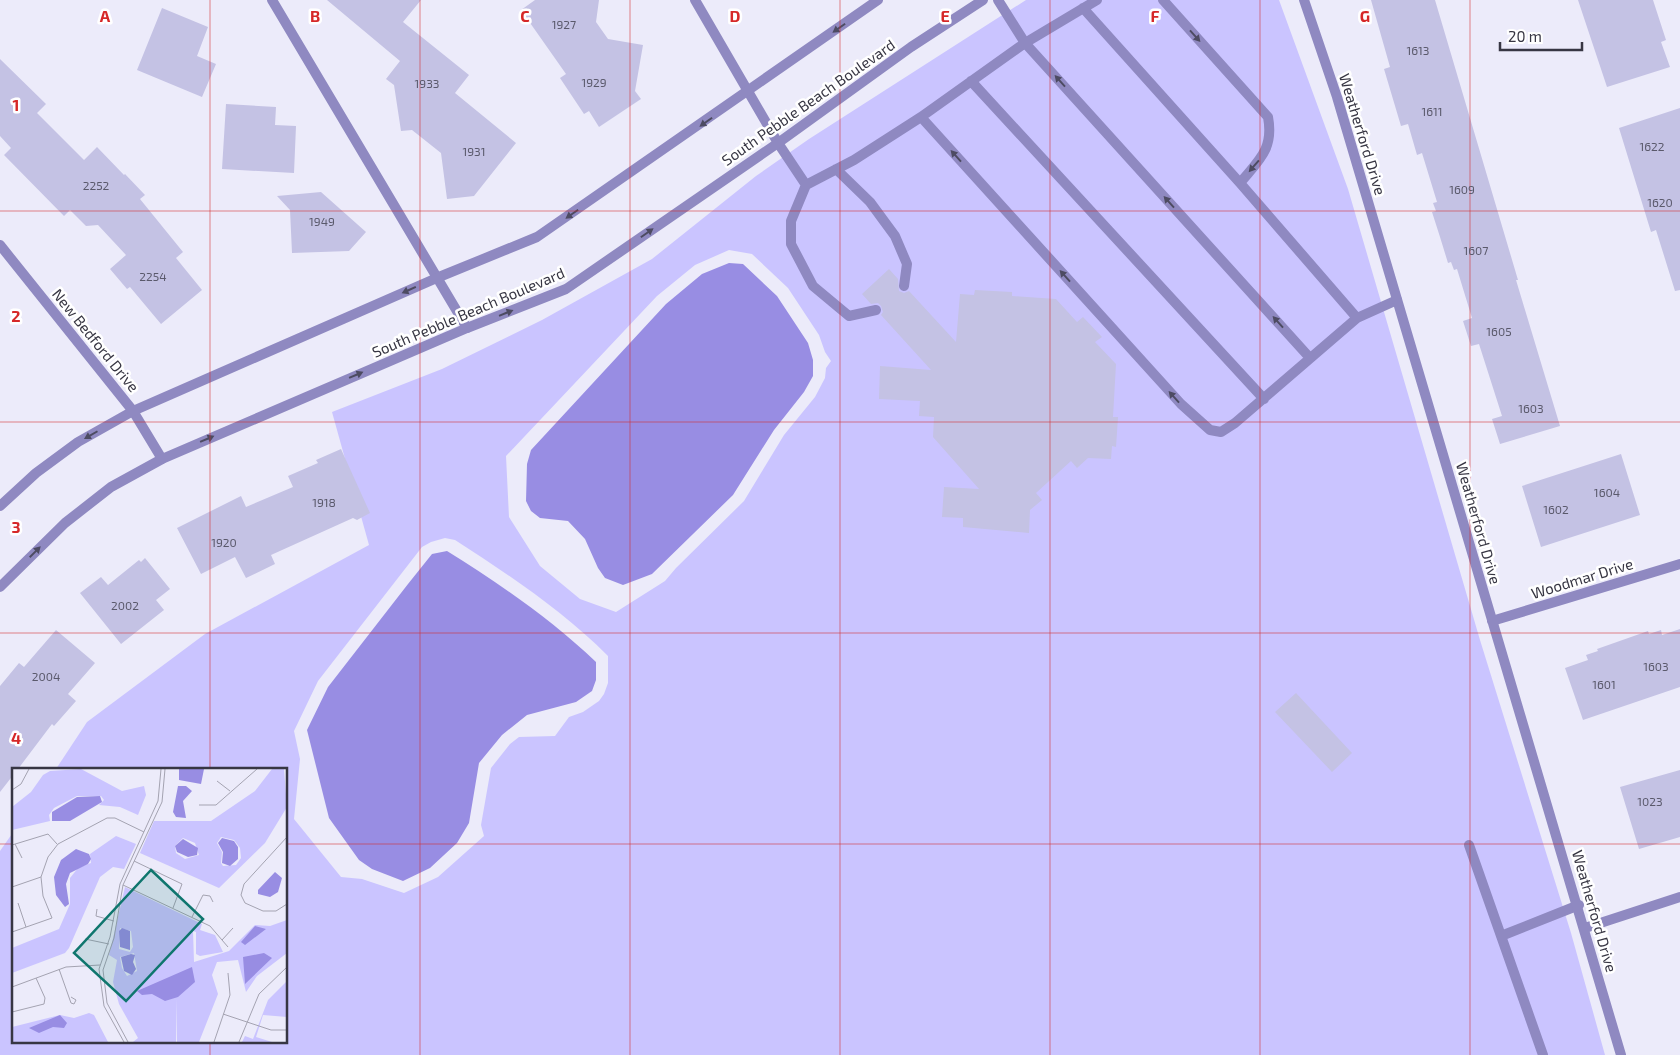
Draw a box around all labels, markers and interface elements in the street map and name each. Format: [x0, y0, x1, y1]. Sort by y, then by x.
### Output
text: A [100, 6, 111, 25]
text: B [310, 6, 320, 25]
text: C [520, 6, 530, 25]
text: D [730, 6, 741, 25]
text: E [940, 6, 950, 25]
text: F [1151, 6, 1160, 25]
text: G [1360, 6, 1370, 25]
house number: 1927 [552, 17, 576, 31]
scale bar [1500, 20, 1582, 52]
one-way arrow [832, 23, 845, 33]
text: 20 m [1508, 27, 1542, 45]
one-way arrow [1189, 30, 1201, 42]
street label: South Pebble Beach Boulevard [718, 35, 898, 169]
house number: 1613 [1406, 43, 1430, 57]
street label: Weatherford Drive [1336, 71, 1390, 197]
house number: 1929 [581, 75, 607, 89]
house number: 1933 [415, 76, 439, 90]
one-way arrow [1054, 76, 1066, 88]
text: 1 [13, 95, 19, 114]
house number: 1611 [1421, 104, 1443, 118]
one-way arrow [699, 117, 712, 127]
house number: 1622 [1639, 139, 1665, 153]
house number: 1931 [462, 144, 486, 158]
one-way arrow [951, 149, 962, 162]
one-way arrow [1248, 159, 1260, 171]
house number: 2252 [83, 178, 110, 192]
house number: 1609 [1449, 182, 1475, 196]
house number: 1620 [1647, 195, 1673, 209]
one-way arrow [1163, 196, 1175, 208]
one-way arrow [565, 209, 578, 219]
house number: 1949 [309, 214, 335, 228]
one-way arrow [640, 228, 654, 238]
house number: 1607 [1463, 243, 1489, 257]
street label: South Pebble Beach Boulevard [369, 263, 567, 361]
house number: 2254 [139, 269, 167, 283]
one-way arrow [1059, 271, 1071, 283]
street label: New Bedford Drive [49, 285, 143, 395]
one-way arrow [402, 286, 416, 294]
text: 2 [11, 306, 21, 325]
one-way arrow [499, 309, 514, 317]
one-way arrow [1272, 317, 1284, 329]
house number: 1605 [1486, 324, 1512, 338]
one-way arrow [349, 371, 363, 379]
one-way arrow [1168, 391, 1180, 403]
house number: 1603 [1518, 401, 1544, 415]
one-way arrow [85, 430, 98, 439]
one-way arrow [200, 435, 214, 443]
street label: Weatherford Drive [1453, 460, 1505, 586]
house number: 1604 [1594, 485, 1620, 499]
house number: 1918 [312, 495, 336, 509]
house number: 1602 [1543, 502, 1569, 516]
text: 3 [11, 517, 21, 536]
house number: 1920 [211, 535, 237, 549]
one-way arrow [29, 546, 41, 558]
street label: Woodmar Drive [1529, 554, 1635, 602]
house number: 2002 [111, 598, 139, 612]
house number: 1603 [1643, 659, 1669, 673]
house number: 2004 [32, 669, 60, 683]
house number: 1601 [1592, 677, 1616, 691]
text: 4 [11, 728, 21, 747]
inset map [12, 768, 288, 1042]
house number: 1023 [1637, 794, 1663, 808]
street label: Weatherford Drive [1569, 848, 1621, 974]

